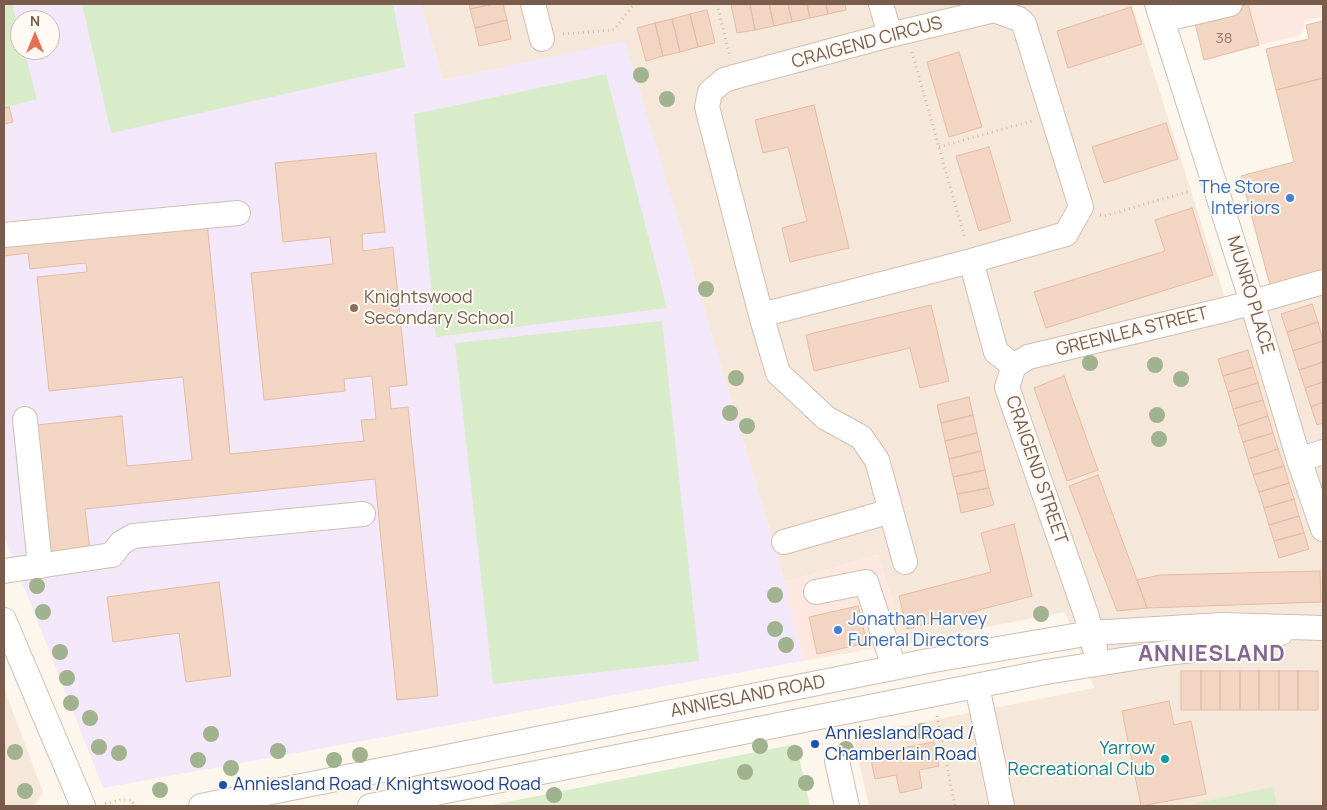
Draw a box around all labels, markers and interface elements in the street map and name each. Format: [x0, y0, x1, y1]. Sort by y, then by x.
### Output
north arrow [10, 10, 60, 60]
text: N [30, 11, 40, 30]
street label: CRAIGEND CIRCUS [789, 12, 945, 74]
house number: 38 [1215, 30, 1233, 48]
place label: The Store Interiors [1199, 177, 1280, 220]
marker: The Store Interiors [1284, 192, 1296, 204]
street label: MUNRO PLACE [1222, 233, 1278, 357]
place label: Knightswood Secondary School [364, 287, 514, 330]
marker: Knightswood Secondary School [348, 302, 360, 314]
street label: GREENLEA STREET [1054, 303, 1210, 361]
street label: CRAIGEND STREET [1001, 393, 1071, 547]
place label: Jonathan Harvey Funeral Directors [848, 609, 989, 652]
marker: Jonathan Harvey Funeral Directors [832, 624, 844, 636]
district label: ANNIESLAND [1137, 642, 1287, 668]
street label: ANNIESLAND ROAD [669, 671, 827, 723]
place label: Anniesland Road / Chamberlain Road [825, 723, 977, 766]
marker: Anniesland Road / Chamberlain Road [809, 738, 821, 750]
place label: Yarrow Recreational Club [1008, 738, 1155, 781]
marker: Yarrow Recreational Club [1159, 753, 1171, 765]
place label: Anniesland Road / Knightswood Road [233, 774, 541, 796]
marker: Anniesland Road / Knightswood Road [217, 779, 229, 791]

